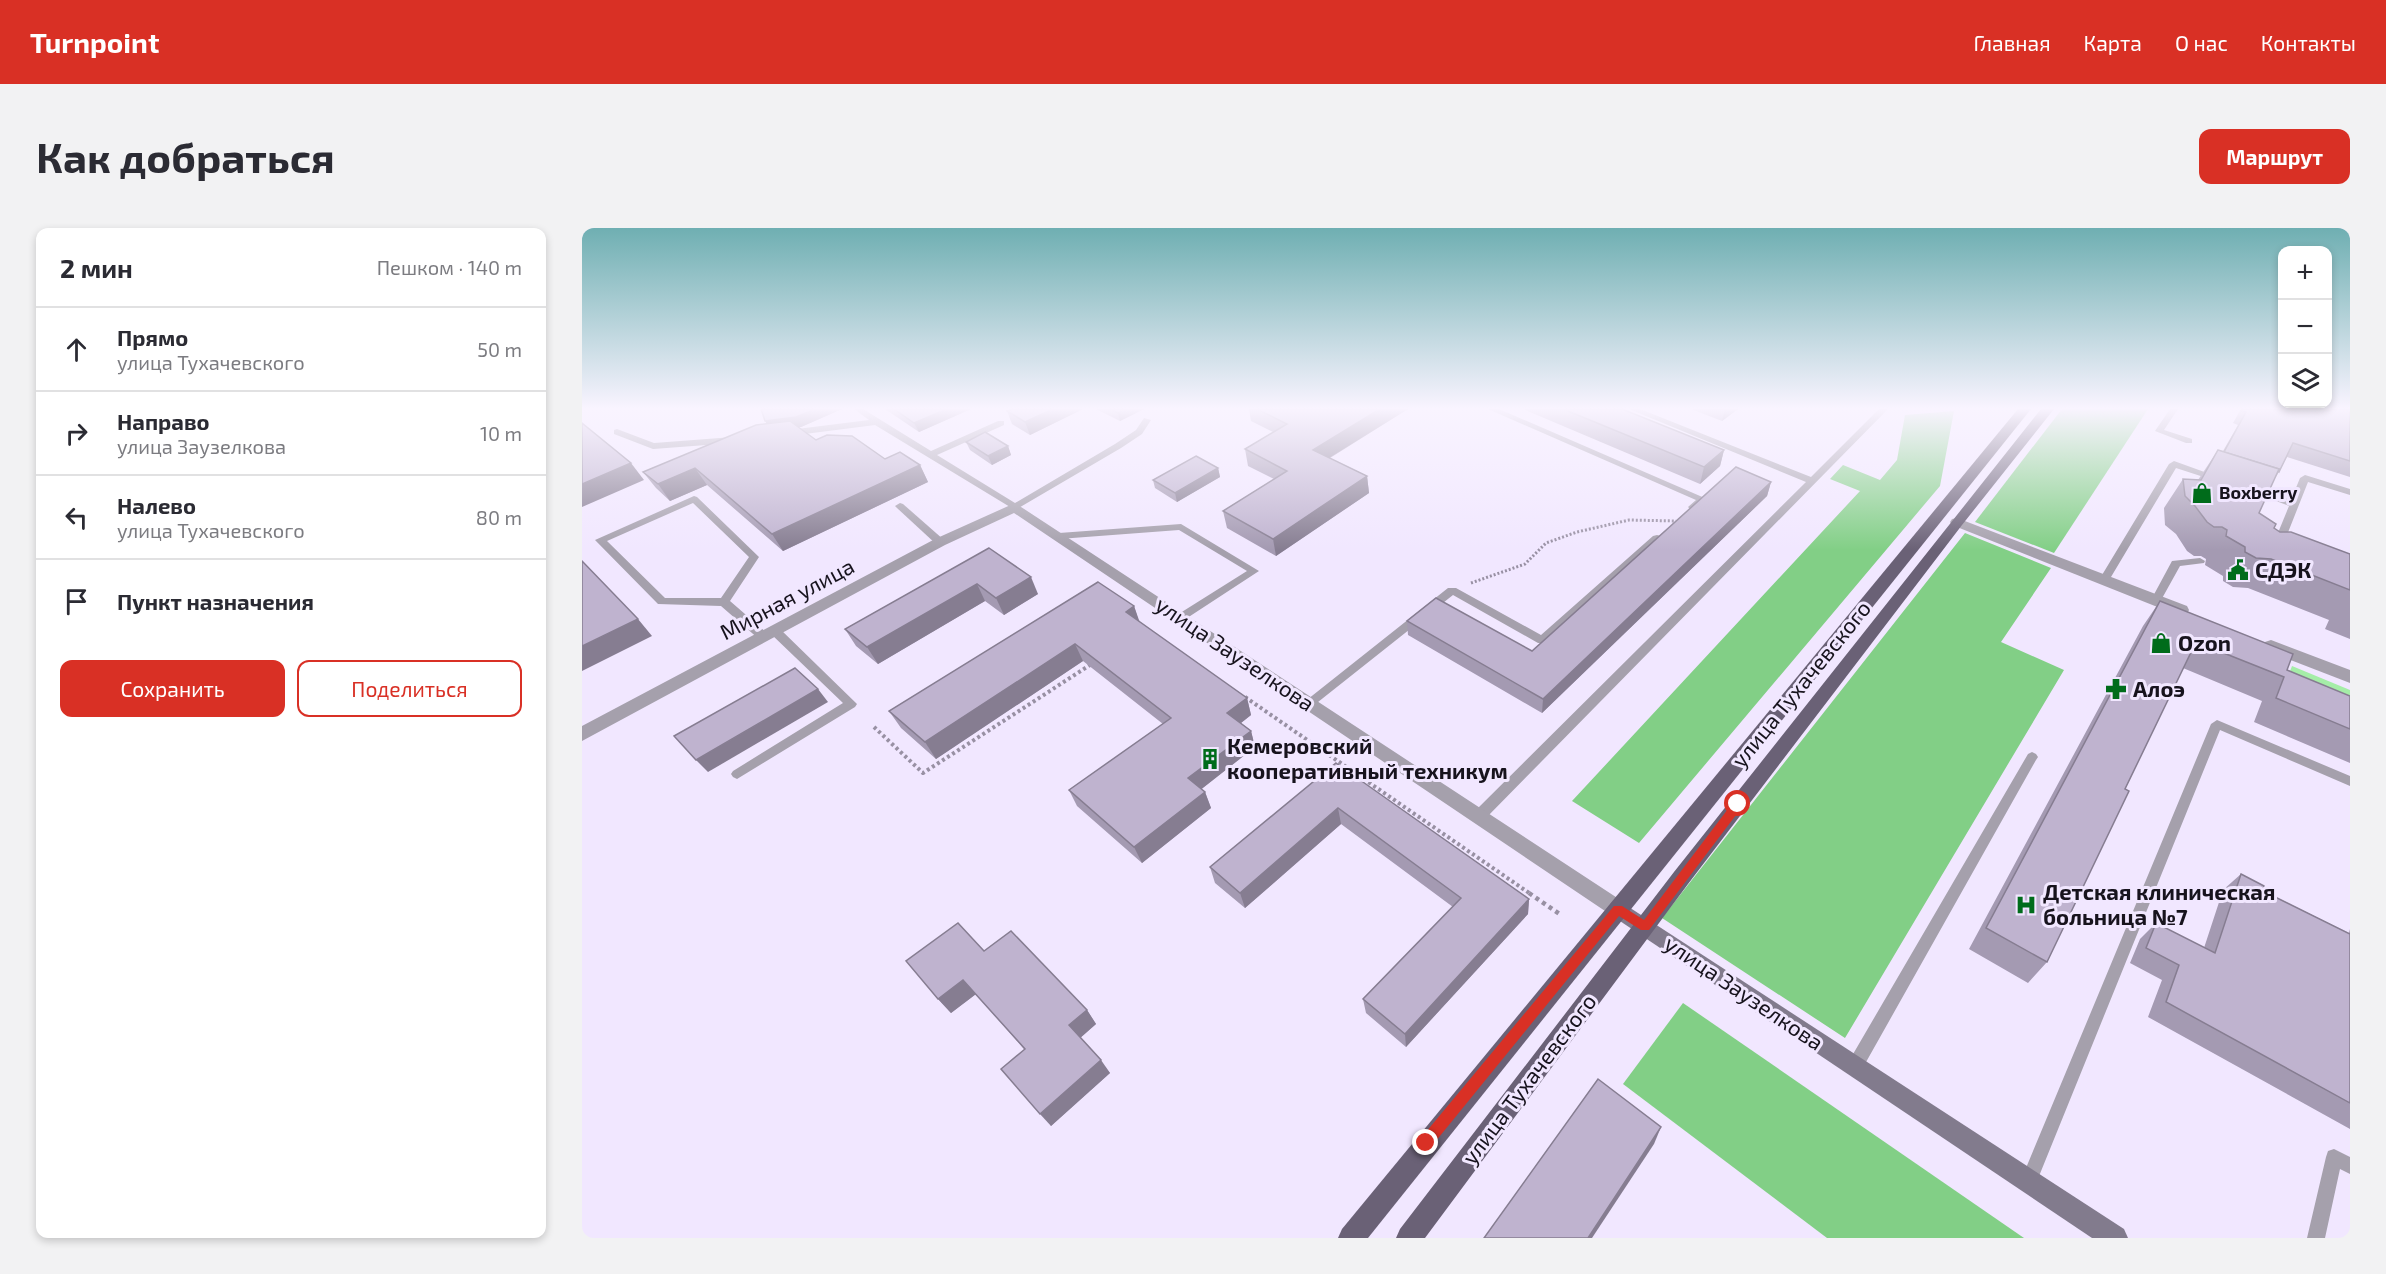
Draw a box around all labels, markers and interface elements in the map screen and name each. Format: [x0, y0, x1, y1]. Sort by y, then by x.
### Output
text: Turnpoint [30, 25, 159, 59]
text: Главная [1974, 30, 2051, 55]
text: Карта [2084, 30, 2142, 55]
text: О нас [2175, 30, 2228, 55]
text: Контакты [2261, 30, 2356, 55]
button: Маршрут [2199, 129, 2350, 184]
text: Как добраться [36, 131, 335, 181]
map controls [2278, 246, 2332, 408]
button: + [2278, 246, 2332, 300]
text: 2 мин [60, 252, 133, 283]
text: Пешком · 140 m [377, 255, 522, 279]
button: − [2278, 300, 2332, 354]
text: Прямо [117, 324, 188, 350]
icon: ahead [60, 333, 93, 366]
text: 50 m [477, 337, 522, 361]
text: улица Тухачевского [117, 350, 305, 374]
button: layers [2278, 354, 2332, 408]
text: Направо [117, 408, 210, 434]
icon: right [60, 417, 93, 450]
text: 10 m [480, 421, 522, 445]
text: улица Заузелкова [117, 434, 286, 458]
shop icon: Boxberry [2190, 481, 2214, 505]
place label: Boxberry [2219, 481, 2298, 503]
text: Налево [117, 492, 196, 518]
icon: left [60, 501, 93, 534]
text: 80 m [476, 505, 522, 529]
text: улица Тухачевского [117, 518, 305, 542]
street label: Мирная улица [715, 552, 859, 645]
place label: СДЭК [2255, 556, 2311, 582]
public building icon: СДЭК [2226, 558, 2250, 582]
icon: arrive [60, 585, 93, 618]
text: Пункт назначения [117, 588, 314, 614]
street label: улица Заузелкова [1151, 590, 1320, 717]
street label: улица Тухачевского [1725, 595, 1876, 772]
place label: Ozon [2178, 629, 2231, 655]
shop icon: Ozon [2149, 631, 2173, 655]
button: Сохранить [60, 660, 285, 717]
button: Поделиться [297, 660, 522, 717]
place label: Алоэ [2133, 675, 2185, 701]
pharmacy icon: Алоэ [2104, 677, 2128, 701]
place label: Кемеровский кооперативный техникум [1227, 732, 1508, 783]
building icon: Кемеровский кооперативный техникум [1198, 747, 1222, 771]
route start [1724, 790, 1750, 816]
place label: Детская клиническая больница №7 [2043, 878, 2275, 929]
hospital icon: Детская клиническая больница №7 [2014, 893, 2038, 917]
street label: улица Заузелкова [1660, 929, 1829, 1056]
street label: улица Тухачевского [1456, 988, 1602, 1169]
route end [1412, 1129, 1438, 1155]

